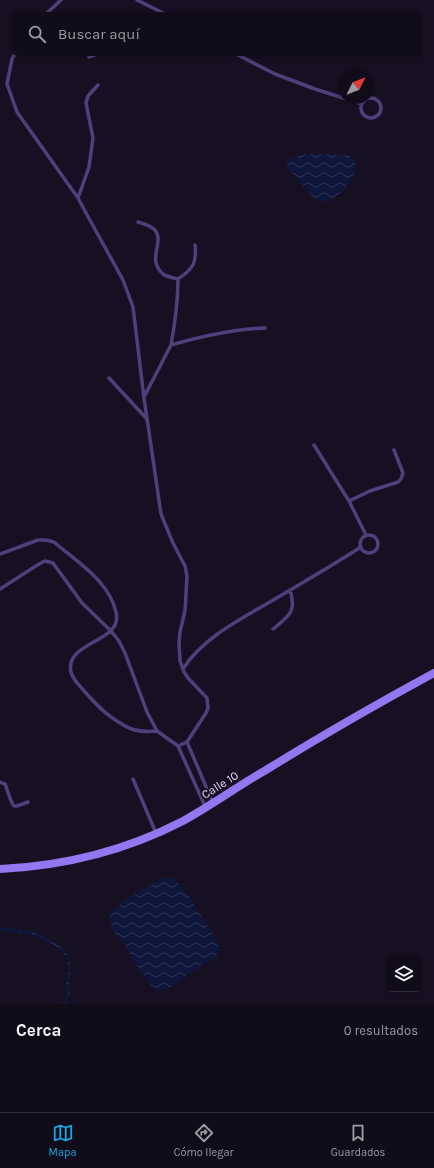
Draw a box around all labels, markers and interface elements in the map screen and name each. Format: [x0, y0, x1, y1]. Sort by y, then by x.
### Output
search box [12, 12, 422, 56]
icon: search [26, 23, 48, 45]
text: Buscar aquí [58, 25, 140, 43]
north arrow [338, 68, 374, 104]
street label: Calle 10 [199, 768, 241, 802]
map controls [386, 956, 422, 992]
button: layers [386, 956, 422, 992]
text: Cerca [16, 1020, 61, 1040]
text: 0 resultados [344, 1023, 418, 1038]
tab: Mapa [49, 1122, 76, 1159]
tab: Cómo llegar [174, 1122, 233, 1159]
tab: Guardados [331, 1122, 385, 1159]

